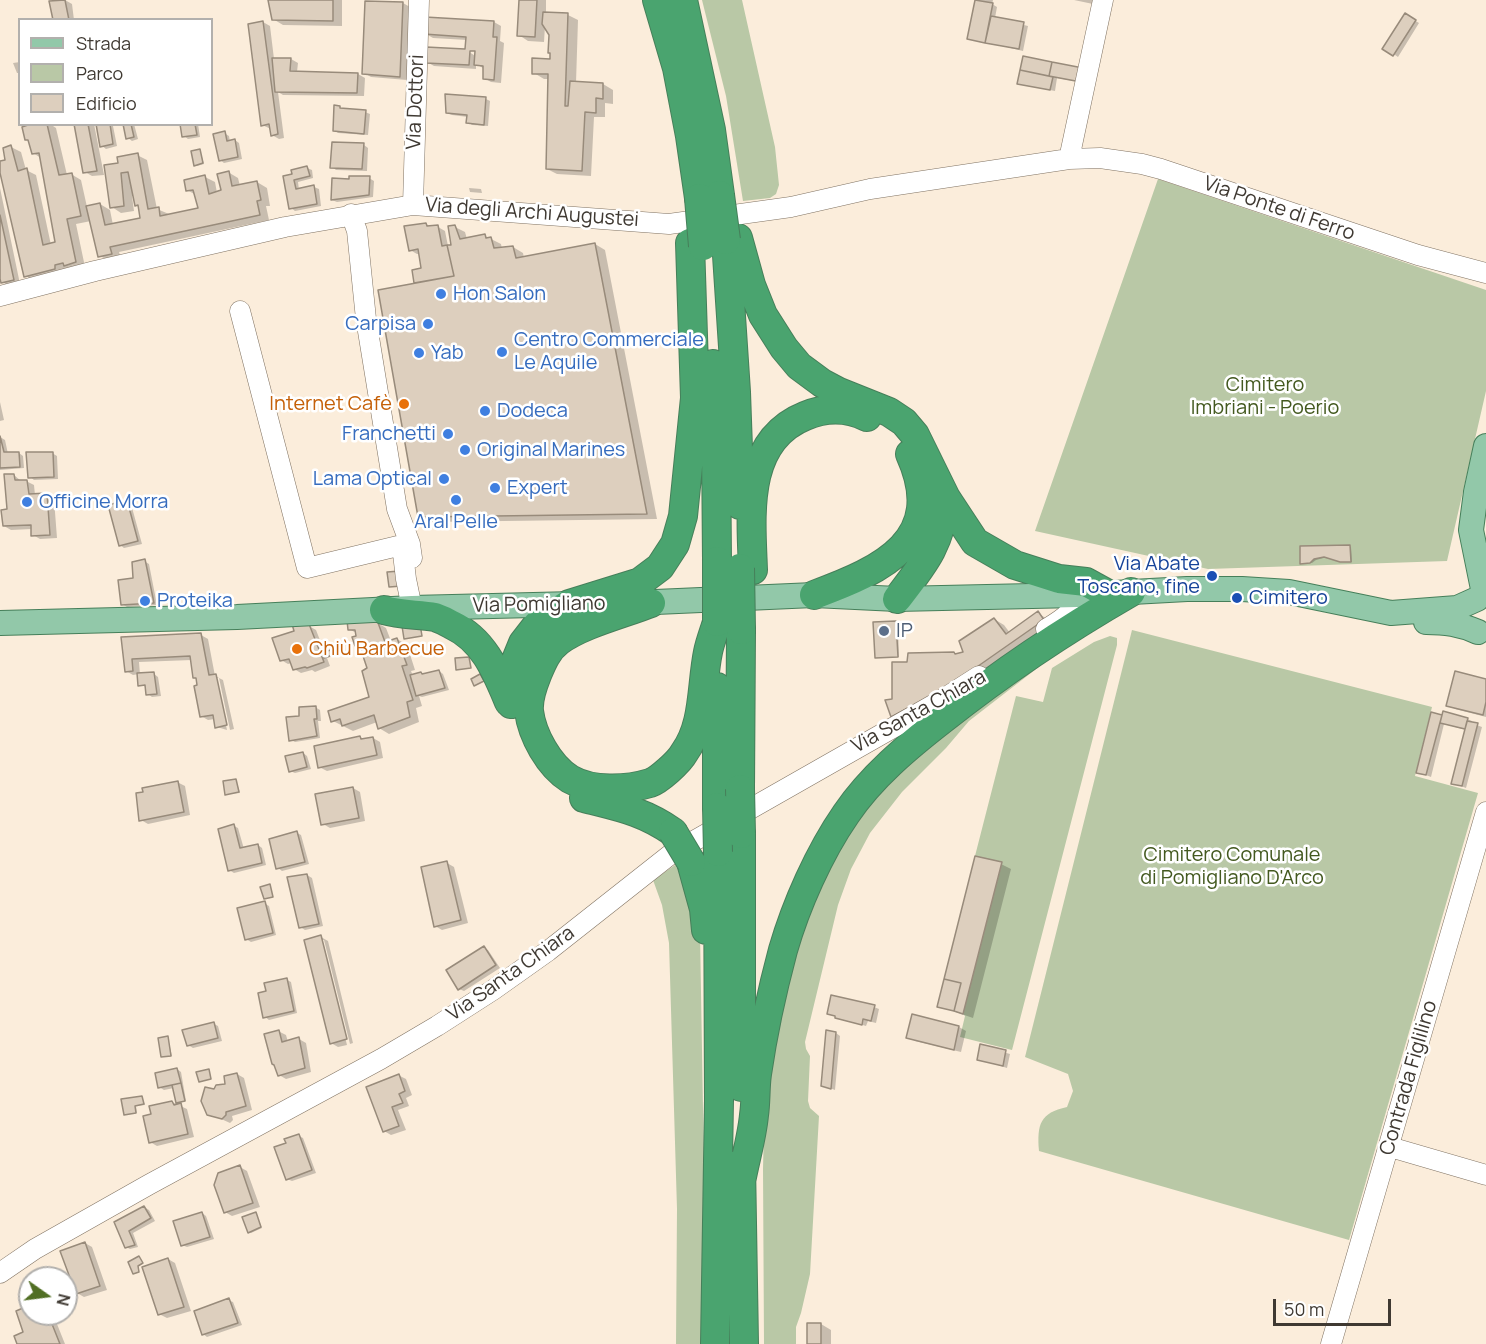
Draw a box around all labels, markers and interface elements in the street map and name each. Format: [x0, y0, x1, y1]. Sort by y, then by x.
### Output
legend [18, 18, 213, 126]
text: Strada [76, 31, 131, 55]
street label: Via Dottori [402, 54, 430, 150]
text: Parco [76, 61, 123, 85]
text: Edificio [76, 91, 137, 115]
street label: Via Ponte di Ferro [1200, 172, 1358, 246]
street label: Via degli Archi Augustei [424, 194, 640, 232]
place label: Hon Salon [453, 282, 546, 306]
marker: Hon Salon [434, 287, 448, 301]
place label: Carpisa [345, 312, 416, 336]
marker: Carpisa [421, 317, 435, 331]
place label: Centro Commerciale Le Aquile [514, 328, 704, 375]
place label: Yab [431, 341, 463, 365]
marker: Centro Commerciale Le Aquile [495, 345, 509, 359]
marker: Yab [412, 346, 426, 360]
park label: Cimitero Imbriani - Poerio [1191, 373, 1339, 420]
place label: Internet Cafè [269, 392, 392, 416]
marker: Internet Cafè [397, 397, 411, 411]
place label: Dodeca [497, 399, 568, 423]
marker: Dodeca [478, 404, 492, 418]
place label: Franchetti [342, 422, 436, 446]
marker: Franchetti [441, 427, 455, 441]
place label: Original Marines [477, 438, 625, 462]
marker: Original Marines [458, 443, 472, 457]
place label: Lama Optical [313, 467, 432, 491]
marker: Lama Optical [437, 472, 451, 486]
place label: Expert [507, 476, 568, 500]
marker: Expert [488, 481, 502, 495]
place label: Officine Morra [39, 490, 168, 514]
marker: Aral Pelle [449, 493, 463, 507]
marker: Officine Morra [20, 495, 34, 509]
place label: Aral Pelle [414, 510, 498, 534]
place label: Via Abate Toscano, fine [1077, 552, 1200, 599]
marker: Via Abate Toscano, fine [1205, 569, 1219, 583]
place label: Cimitero [1249, 586, 1328, 610]
place label: Proteika [157, 589, 233, 613]
marker: Cimitero [1230, 591, 1244, 605]
street label: Via Pomigliano [472, 592, 606, 618]
marker: Proteika [138, 594, 152, 608]
place label: IP [896, 619, 913, 643]
marker: IP [877, 624, 891, 638]
place label: Chiù Barbecue [309, 637, 444, 661]
marker: Chiù Barbecue [290, 642, 304, 656]
street label: Via Santa Chiara [848, 665, 990, 759]
park label: Cimitero Comunale di Pomigliano D'Arco [1140, 843, 1324, 890]
street label: Via Santa Chiara [443, 921, 579, 1027]
street label: Contrada Figlilino [1375, 998, 1443, 1158]
north arrow [18, 1266, 78, 1326]
scale bar [1276, 1287, 1394, 1325]
text: N [51, 1292, 76, 1308]
text: 50 m [1284, 1297, 1324, 1321]

